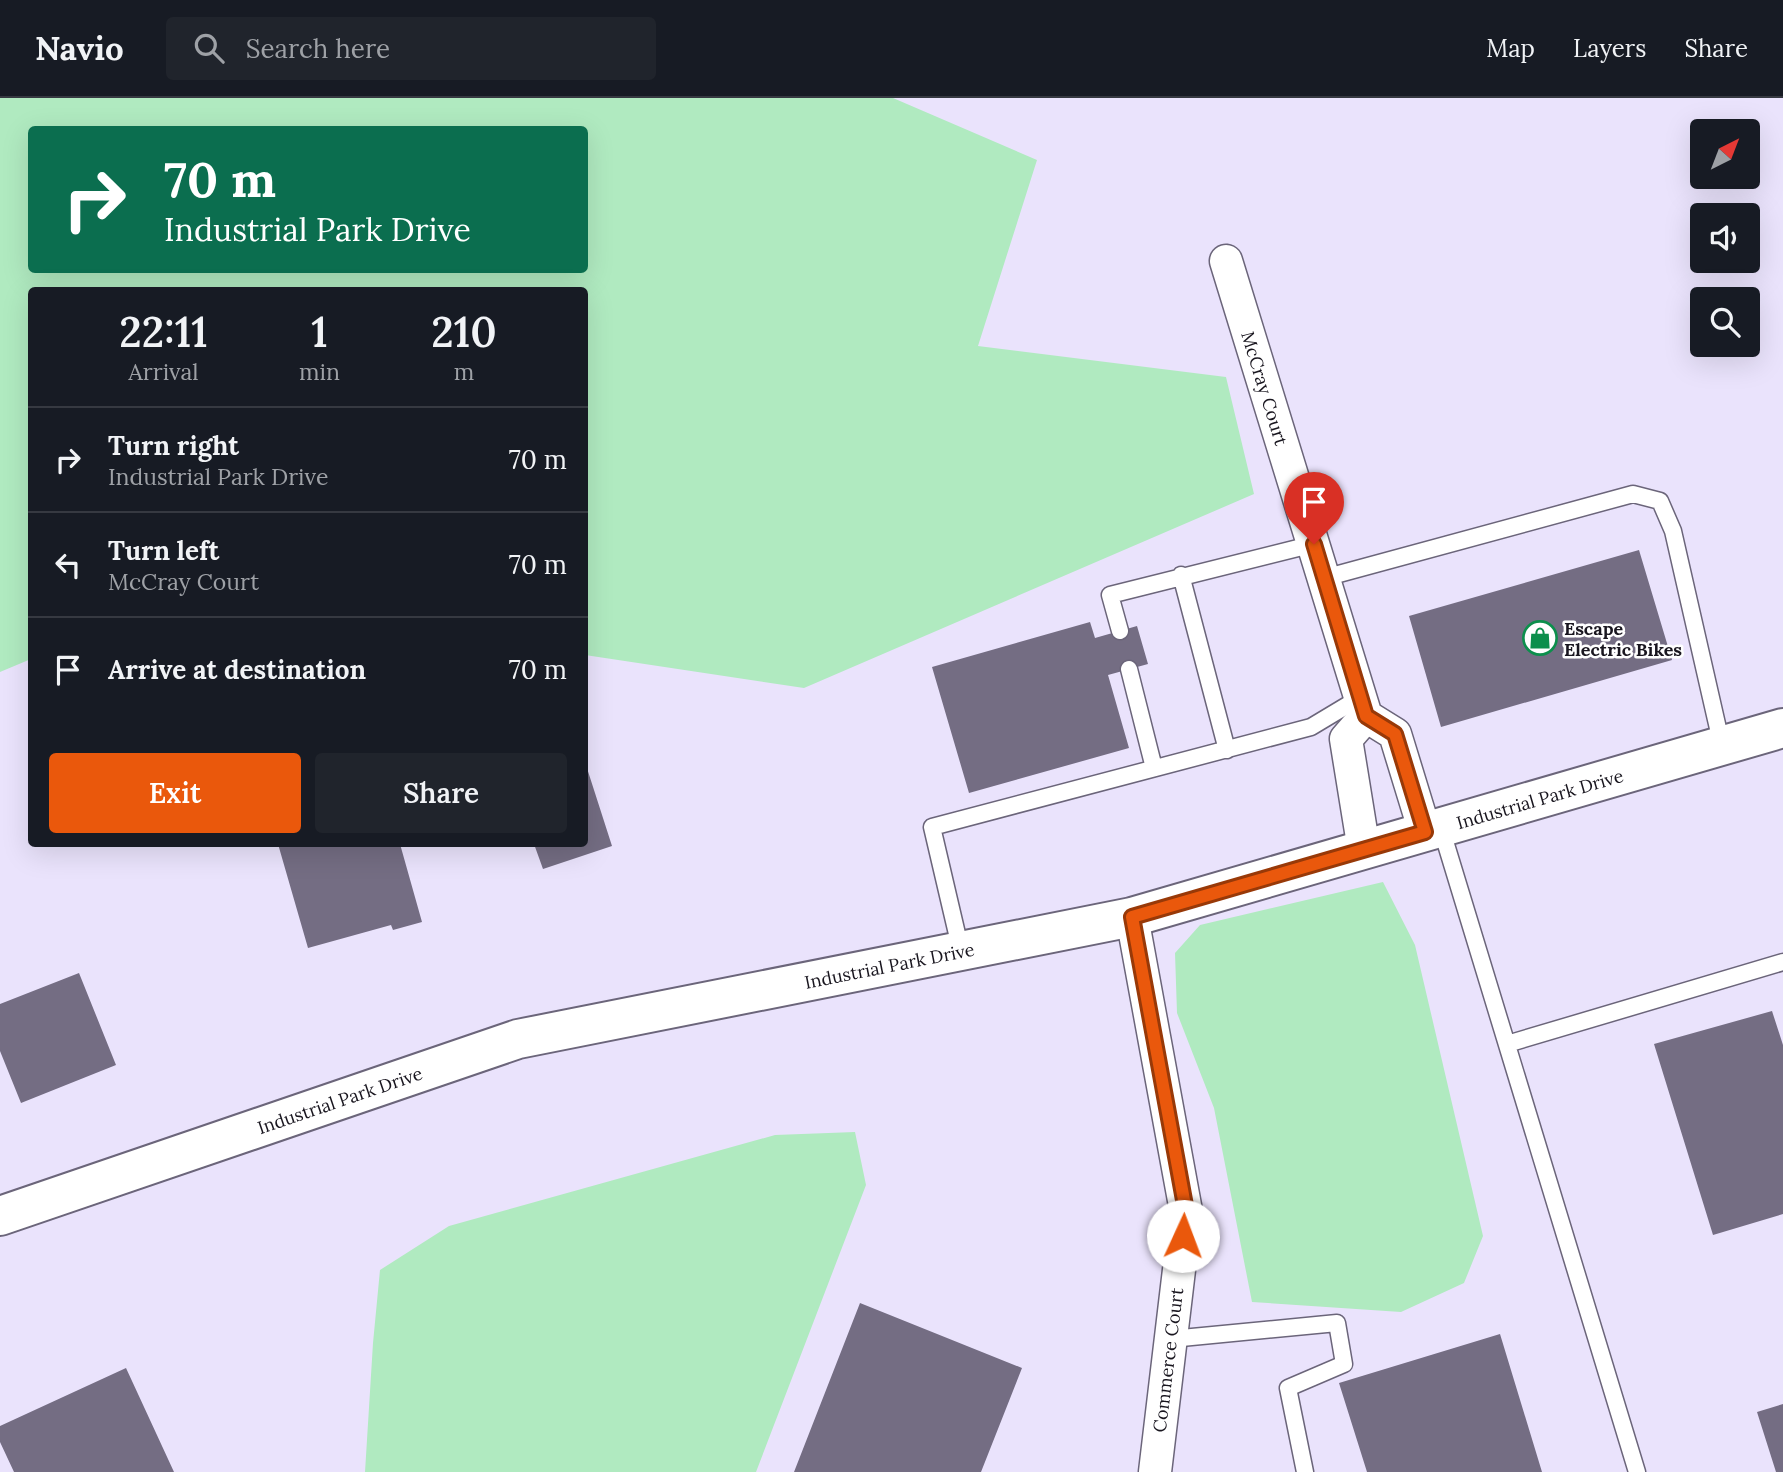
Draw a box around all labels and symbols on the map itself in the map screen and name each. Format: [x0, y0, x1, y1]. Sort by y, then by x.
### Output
north arrow [1690, 119, 1760, 189]
street label: McCray Court [1237, 328, 1294, 448]
pin [1284, 472, 1344, 544]
place label: Escape Electric Bikes [1564, 617, 1682, 661]
shop icon: Escape Electric Bikes [1521, 619, 1559, 657]
street label: Industrial Park Drive [1454, 763, 1626, 834]
street label: Industrial Park Drive [802, 937, 977, 993]
street label: Industrial Park Drive [254, 1061, 425, 1139]
position arrow [1146, 1199, 1220, 1273]
street label: Commerce Court [1148, 1286, 1188, 1434]

